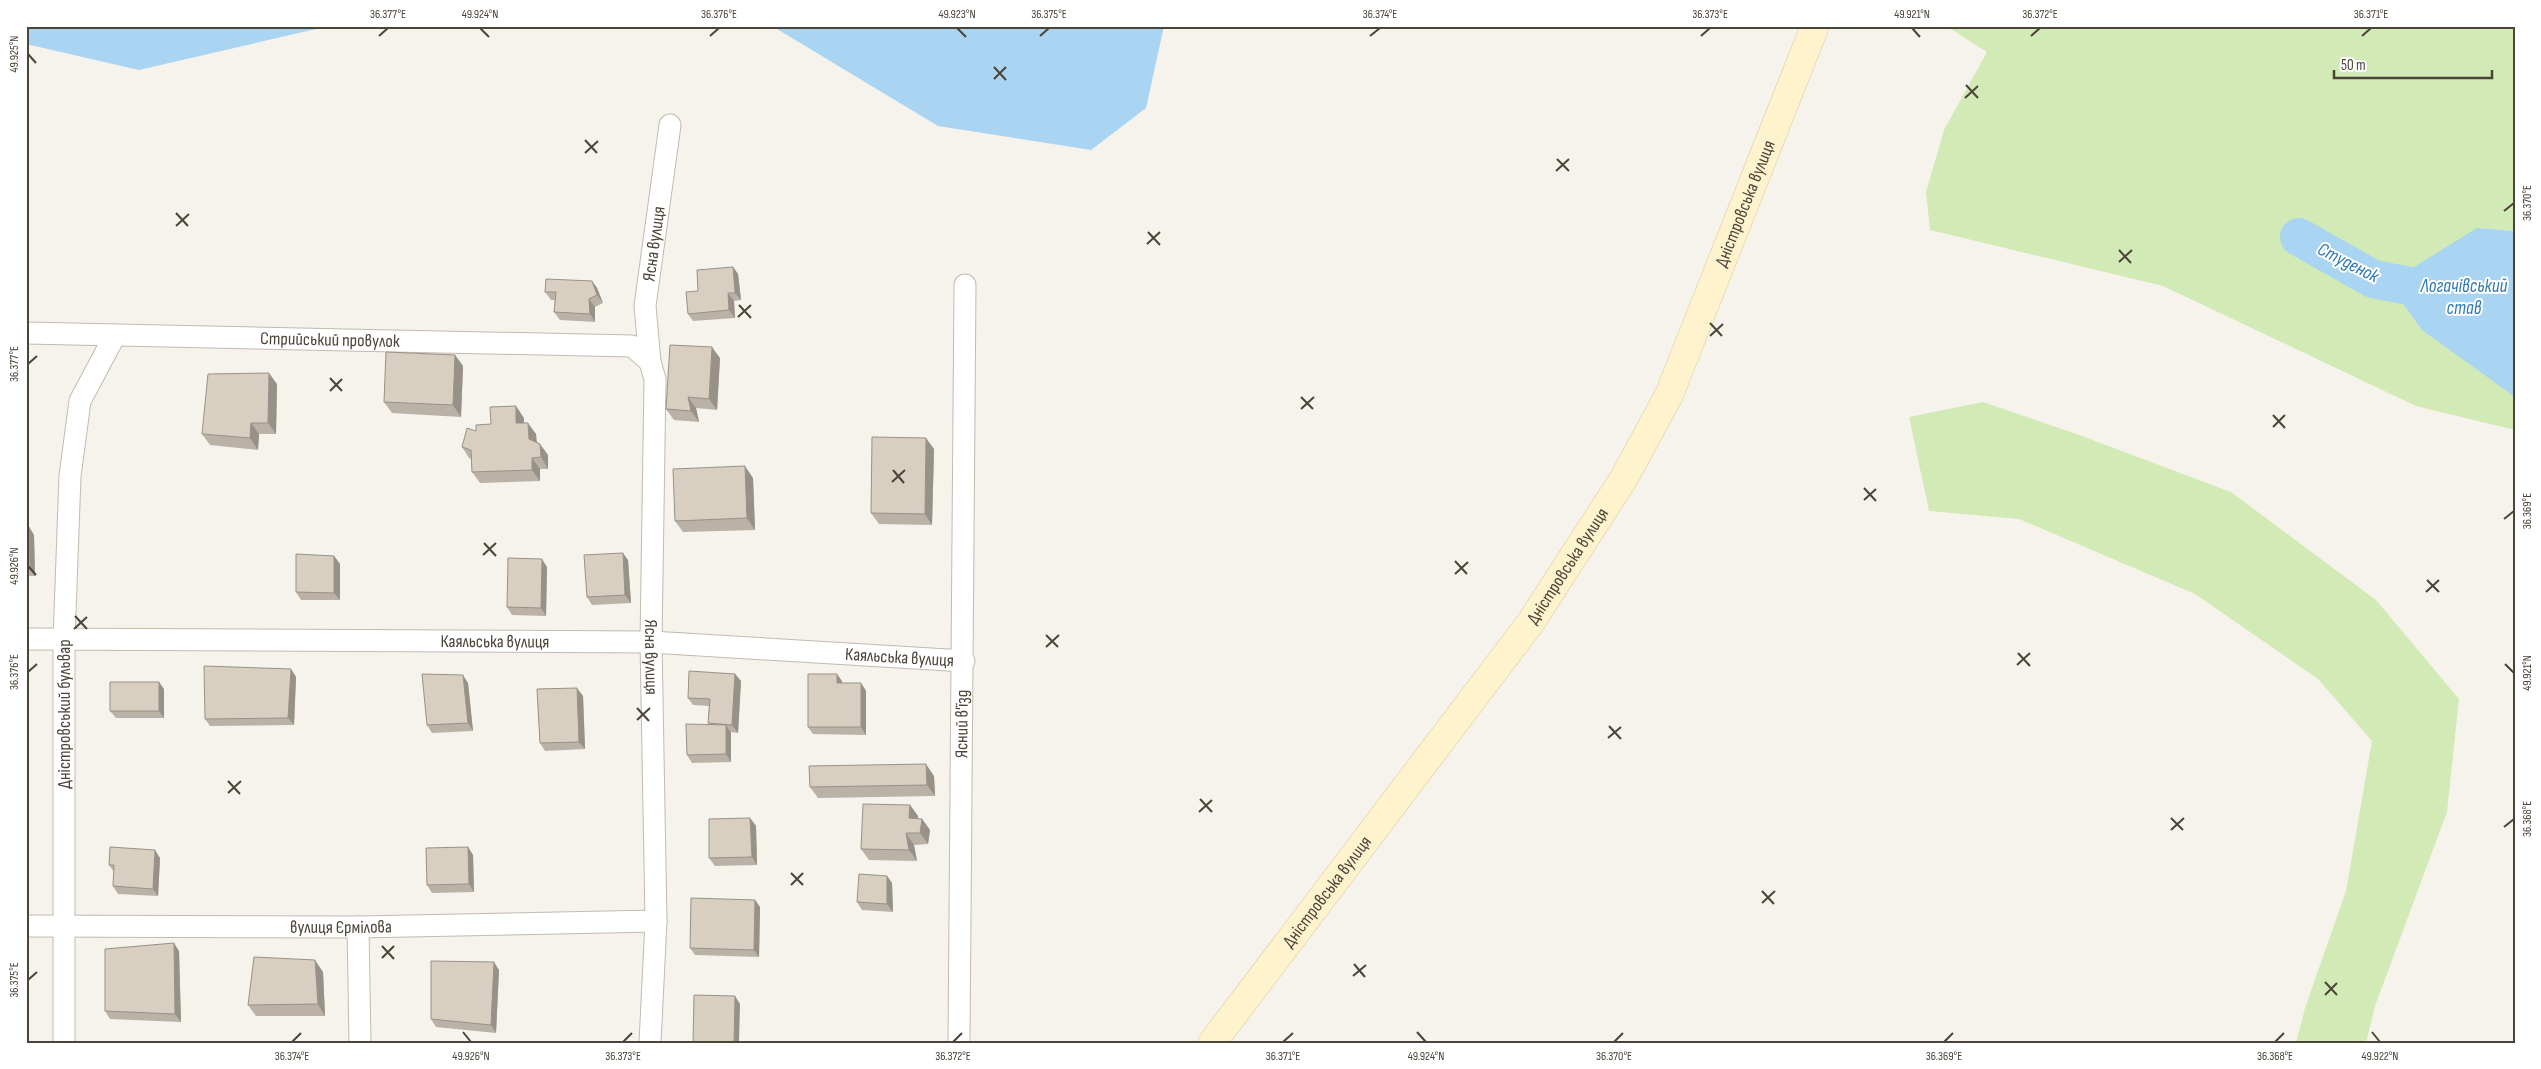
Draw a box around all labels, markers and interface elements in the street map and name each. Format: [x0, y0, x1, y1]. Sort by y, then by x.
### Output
text: 36.377°E [370, 7, 406, 22]
text: 49.924°N [462, 7, 498, 22]
text: 36.376°E [701, 7, 737, 22]
text: 49.923°N [938, 7, 976, 22]
text: 36.375°E [1031, 7, 1067, 22]
text: 36.374°E [1363, 7, 1397, 22]
text: 36.373°E [1692, 7, 1728, 22]
text: 49.921°N [1894, 7, 1930, 22]
text: 36.372°E [2022, 7, 2058, 22]
text: 36.371°E [2354, 7, 2388, 22]
text: 49.925°N [7, 36, 22, 72]
scale bar [2334, 48, 2491, 80]
text: 50 m [2341, 56, 2366, 75]
street label: Дністровська вулиця [1710, 137, 1779, 270]
text: 36.370°E [2520, 185, 2535, 221]
street label: Ясна вулиця [638, 205, 669, 283]
water label: Студенок [2314, 238, 2383, 289]
water label: Логачівський став [2420, 275, 2507, 320]
street label: Стрийський провулок [260, 328, 400, 352]
text: 36.377°E [7, 346, 22, 382]
text: 36.369°E [2520, 493, 2535, 529]
street label: Дністровська вулиця [1522, 504, 1613, 628]
text: 49.926°N [7, 547, 22, 585]
street label: Ясна вулиця [640, 619, 662, 695]
street label: Каяльська вулиця [441, 630, 549, 652]
street label: Дністровський бульвар [54, 639, 75, 789]
street label: Каяльська вулиця [845, 643, 955, 671]
text: 36.376°E [7, 654, 22, 690]
text: 49.921°N [2520, 655, 2535, 691]
street label: Ясний в'їзд [951, 690, 972, 758]
text: 36.368°E [2520, 801, 2535, 837]
street label: Дністровська вулиця [1278, 832, 1376, 951]
street label: вулиця Єрмілова [290, 916, 392, 938]
text: 36.375°E [7, 962, 22, 998]
text: 36.374°E [275, 1049, 309, 1064]
text: 49.926°N [452, 1049, 490, 1064]
text: 36.373°E [605, 1049, 641, 1064]
text: 36.372°E [935, 1049, 971, 1064]
text: 36.371°E [1266, 1049, 1300, 1064]
text: 49.924°N [1408, 1049, 1444, 1064]
text: 36.370°E [1596, 1049, 1632, 1064]
text: 36.369°E [1926, 1049, 1962, 1064]
text: 36.368°E [2257, 1049, 2293, 1064]
text: 49.922°N [2362, 1049, 2398, 1064]

